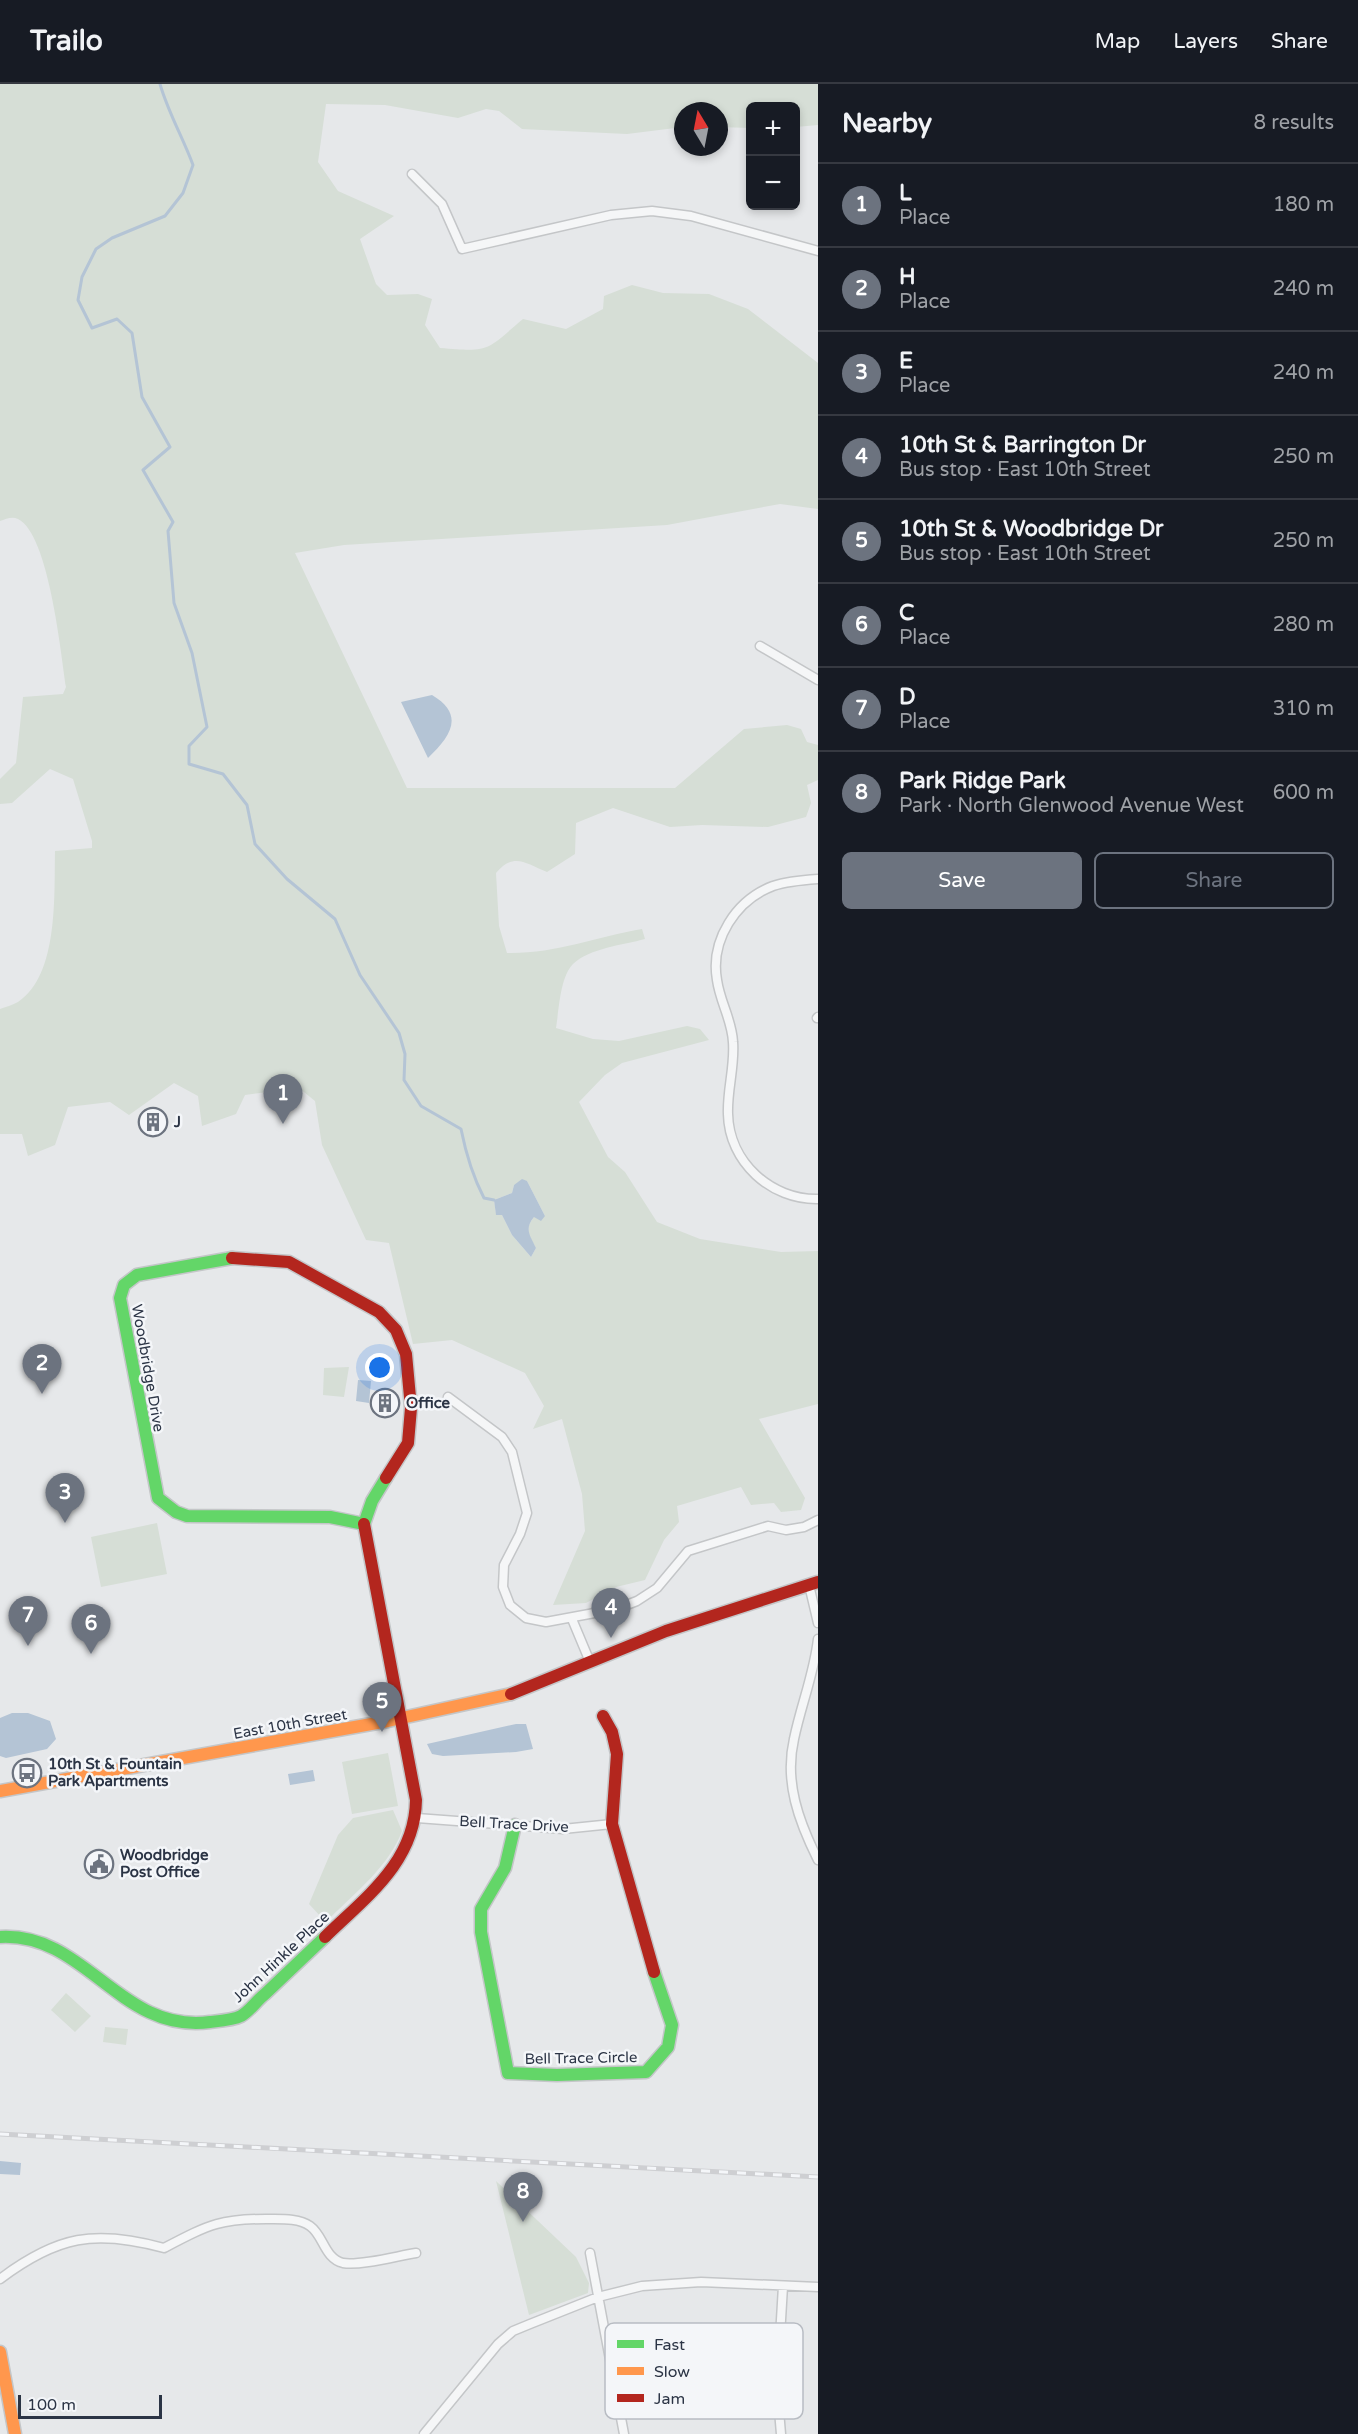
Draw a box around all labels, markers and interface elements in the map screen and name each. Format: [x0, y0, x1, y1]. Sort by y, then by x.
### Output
text: Trailo [30, 24, 103, 58]
text: Map [1095, 29, 1140, 54]
text: Layers [1173, 29, 1238, 54]
text: Share [1271, 29, 1328, 54]
north arrow [674, 102, 728, 156]
map controls [746, 102, 800, 210]
button: + [746, 102, 800, 156]
text: Nearby [842, 108, 932, 139]
text: 8 results [1254, 111, 1334, 135]
button: − [746, 156, 800, 210]
text: L [899, 180, 912, 206]
text: 1 [855, 193, 868, 217]
text: 180 m [1273, 193, 1334, 217]
text: Place [899, 206, 950, 230]
text: H [899, 264, 916, 290]
text: 2 [855, 277, 868, 301]
text: 240 m [1273, 277, 1334, 301]
text: Place [899, 290, 950, 314]
text: E [899, 348, 913, 374]
text: 3 [855, 361, 868, 385]
text: 240 m [1273, 361, 1334, 385]
text: Place [899, 374, 950, 398]
text: 10th St & Barrington Dr [899, 432, 1146, 458]
text: 4 [855, 445, 868, 469]
text: 250 m [1273, 445, 1334, 469]
text: Bus stop · East 10th Street [899, 458, 1151, 482]
text: 10th St & Woodbridge Dr [899, 516, 1164, 542]
text: 5 [855, 529, 868, 553]
text: 250 m [1273, 529, 1334, 553]
text: Bus stop · East 10th Street [899, 542, 1151, 566]
text: C [899, 600, 914, 626]
text: 6 [855, 613, 868, 637]
text: 280 m [1273, 613, 1334, 637]
text: Place [899, 626, 950, 650]
text: D [899, 684, 916, 710]
text: 7 [855, 697, 868, 721]
text: 310 m [1273, 697, 1334, 721]
text: Place [899, 710, 950, 734]
text: Park Ridge Park [899, 768, 1066, 794]
text: 8 [855, 781, 868, 805]
text: 600 m [1273, 781, 1334, 805]
text: Park · North Glenwood Avenue West [899, 794, 1244, 818]
button: Save [842, 852, 1082, 909]
button: Share [1094, 852, 1334, 909]
pin: 1 [264, 1074, 302, 1124]
building icon: J [137, 1106, 169, 1138]
place label: J [173, 1113, 181, 1131]
street label: Woodbridge Drive [128, 1303, 168, 1433]
pin: 2 [22, 1344, 62, 1394]
your location [365, 1353, 394, 1382]
building icon: Office [369, 1387, 401, 1419]
place label: Office [406, 1394, 451, 1412]
pin: 3 [46, 1474, 84, 1523]
pin: 4 [592, 1588, 630, 1638]
pin: 7 [9, 1596, 48, 1646]
pin: 6 [72, 1604, 110, 1654]
pin: 5 [362, 1682, 401, 1732]
street label: East 10th Street [232, 1705, 349, 1743]
place label: 10th St & Fountain Park Apartments [48, 1755, 182, 1791]
bus stop icon: 10th St & Fountain Park Apartments [11, 1757, 43, 1789]
street label: Bell Trace Drive [459, 1812, 569, 1836]
place label: Woodbridge Post Office [120, 1846, 209, 1881]
public building icon: Woodbridge Post Office [83, 1848, 115, 1880]
street label: John Hinkle Place [229, 1908, 333, 2006]
street label: Bell Trace Circle [524, 2048, 638, 2068]
pin: 8 [504, 2172, 542, 2222]
legend [605, 2323, 803, 2419]
text: Fast [654, 2335, 685, 2355]
text: Slow [654, 2362, 690, 2382]
text: Jam [654, 2389, 685, 2409]
scale bar [18, 2392, 162, 2420]
text: 100 m [27, 2395, 76, 2415]

